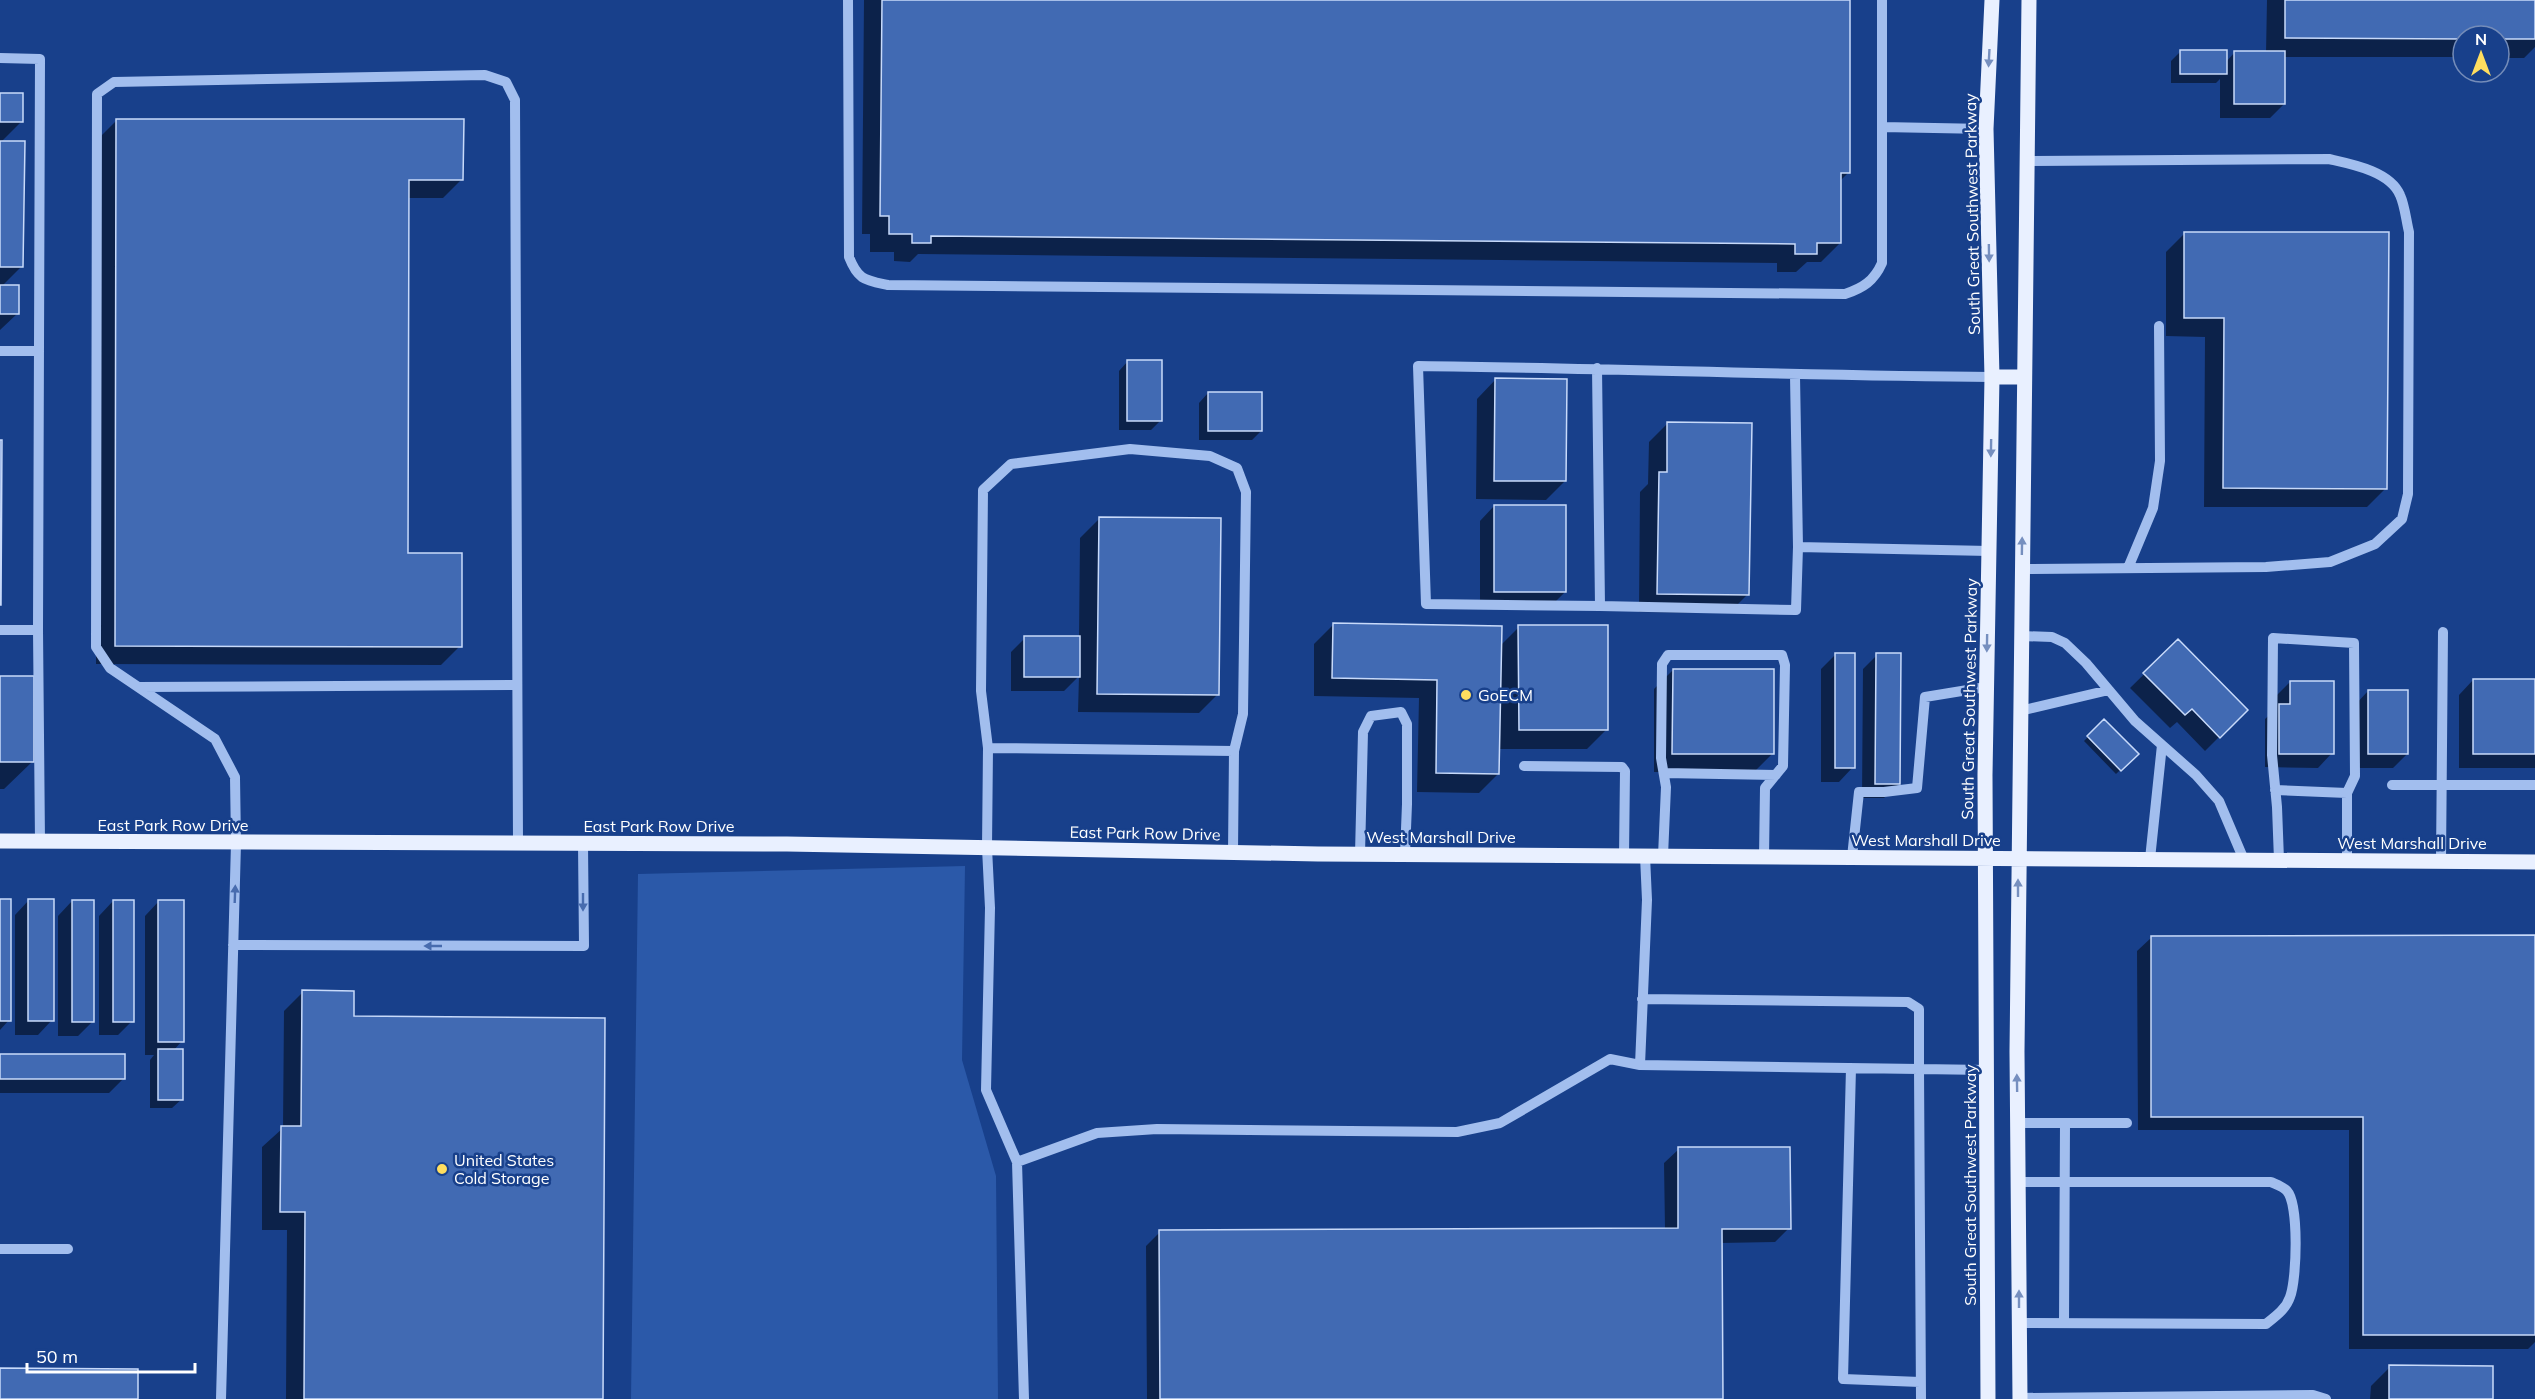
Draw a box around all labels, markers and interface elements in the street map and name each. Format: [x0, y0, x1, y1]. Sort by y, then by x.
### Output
north arrow [2451, 24, 2511, 84]
text: N [2475, 29, 2487, 49]
one-way arrow [1984, 49, 1994, 68]
street label: South Great Southwest Parkway [1960, 93, 1984, 335]
one-way arrow [1984, 244, 1994, 263]
one-way arrow [1986, 439, 1996, 458]
one-way arrow [2017, 536, 2027, 555]
street label: South Great Southwest Parkway [1957, 578, 1981, 820]
one-way arrow [1982, 634, 1992, 653]
place label: GoECM [1478, 685, 1533, 705]
marker: GoECM [1459, 688, 1473, 702]
street label: East Park Row Drive [97, 815, 249, 835]
street label: East Park Row Drive [583, 816, 735, 836]
street label: East Park Row Drive [1069, 822, 1221, 844]
street label: West Marshall Drive [1366, 827, 1516, 847]
street label: West Marshall Drive [1851, 830, 2001, 850]
street label: West Marshall Drive [2337, 833, 2487, 853]
one-way arrow [2013, 878, 2023, 897]
one-way arrow [230, 884, 239, 903]
one-way arrow [578, 893, 588, 912]
one-way arrow [423, 941, 442, 951]
street label: South Great Southwest Parkway [1960, 1064, 1980, 1306]
one-way arrow [2012, 1073, 2022, 1092]
place label: United States Cold Storage [454, 1150, 554, 1188]
marker: United States Cold Storage [435, 1162, 449, 1176]
one-way arrow [2014, 1289, 2024, 1308]
scale bar [27, 1336, 195, 1374]
text: 50 m [36, 1345, 78, 1368]

